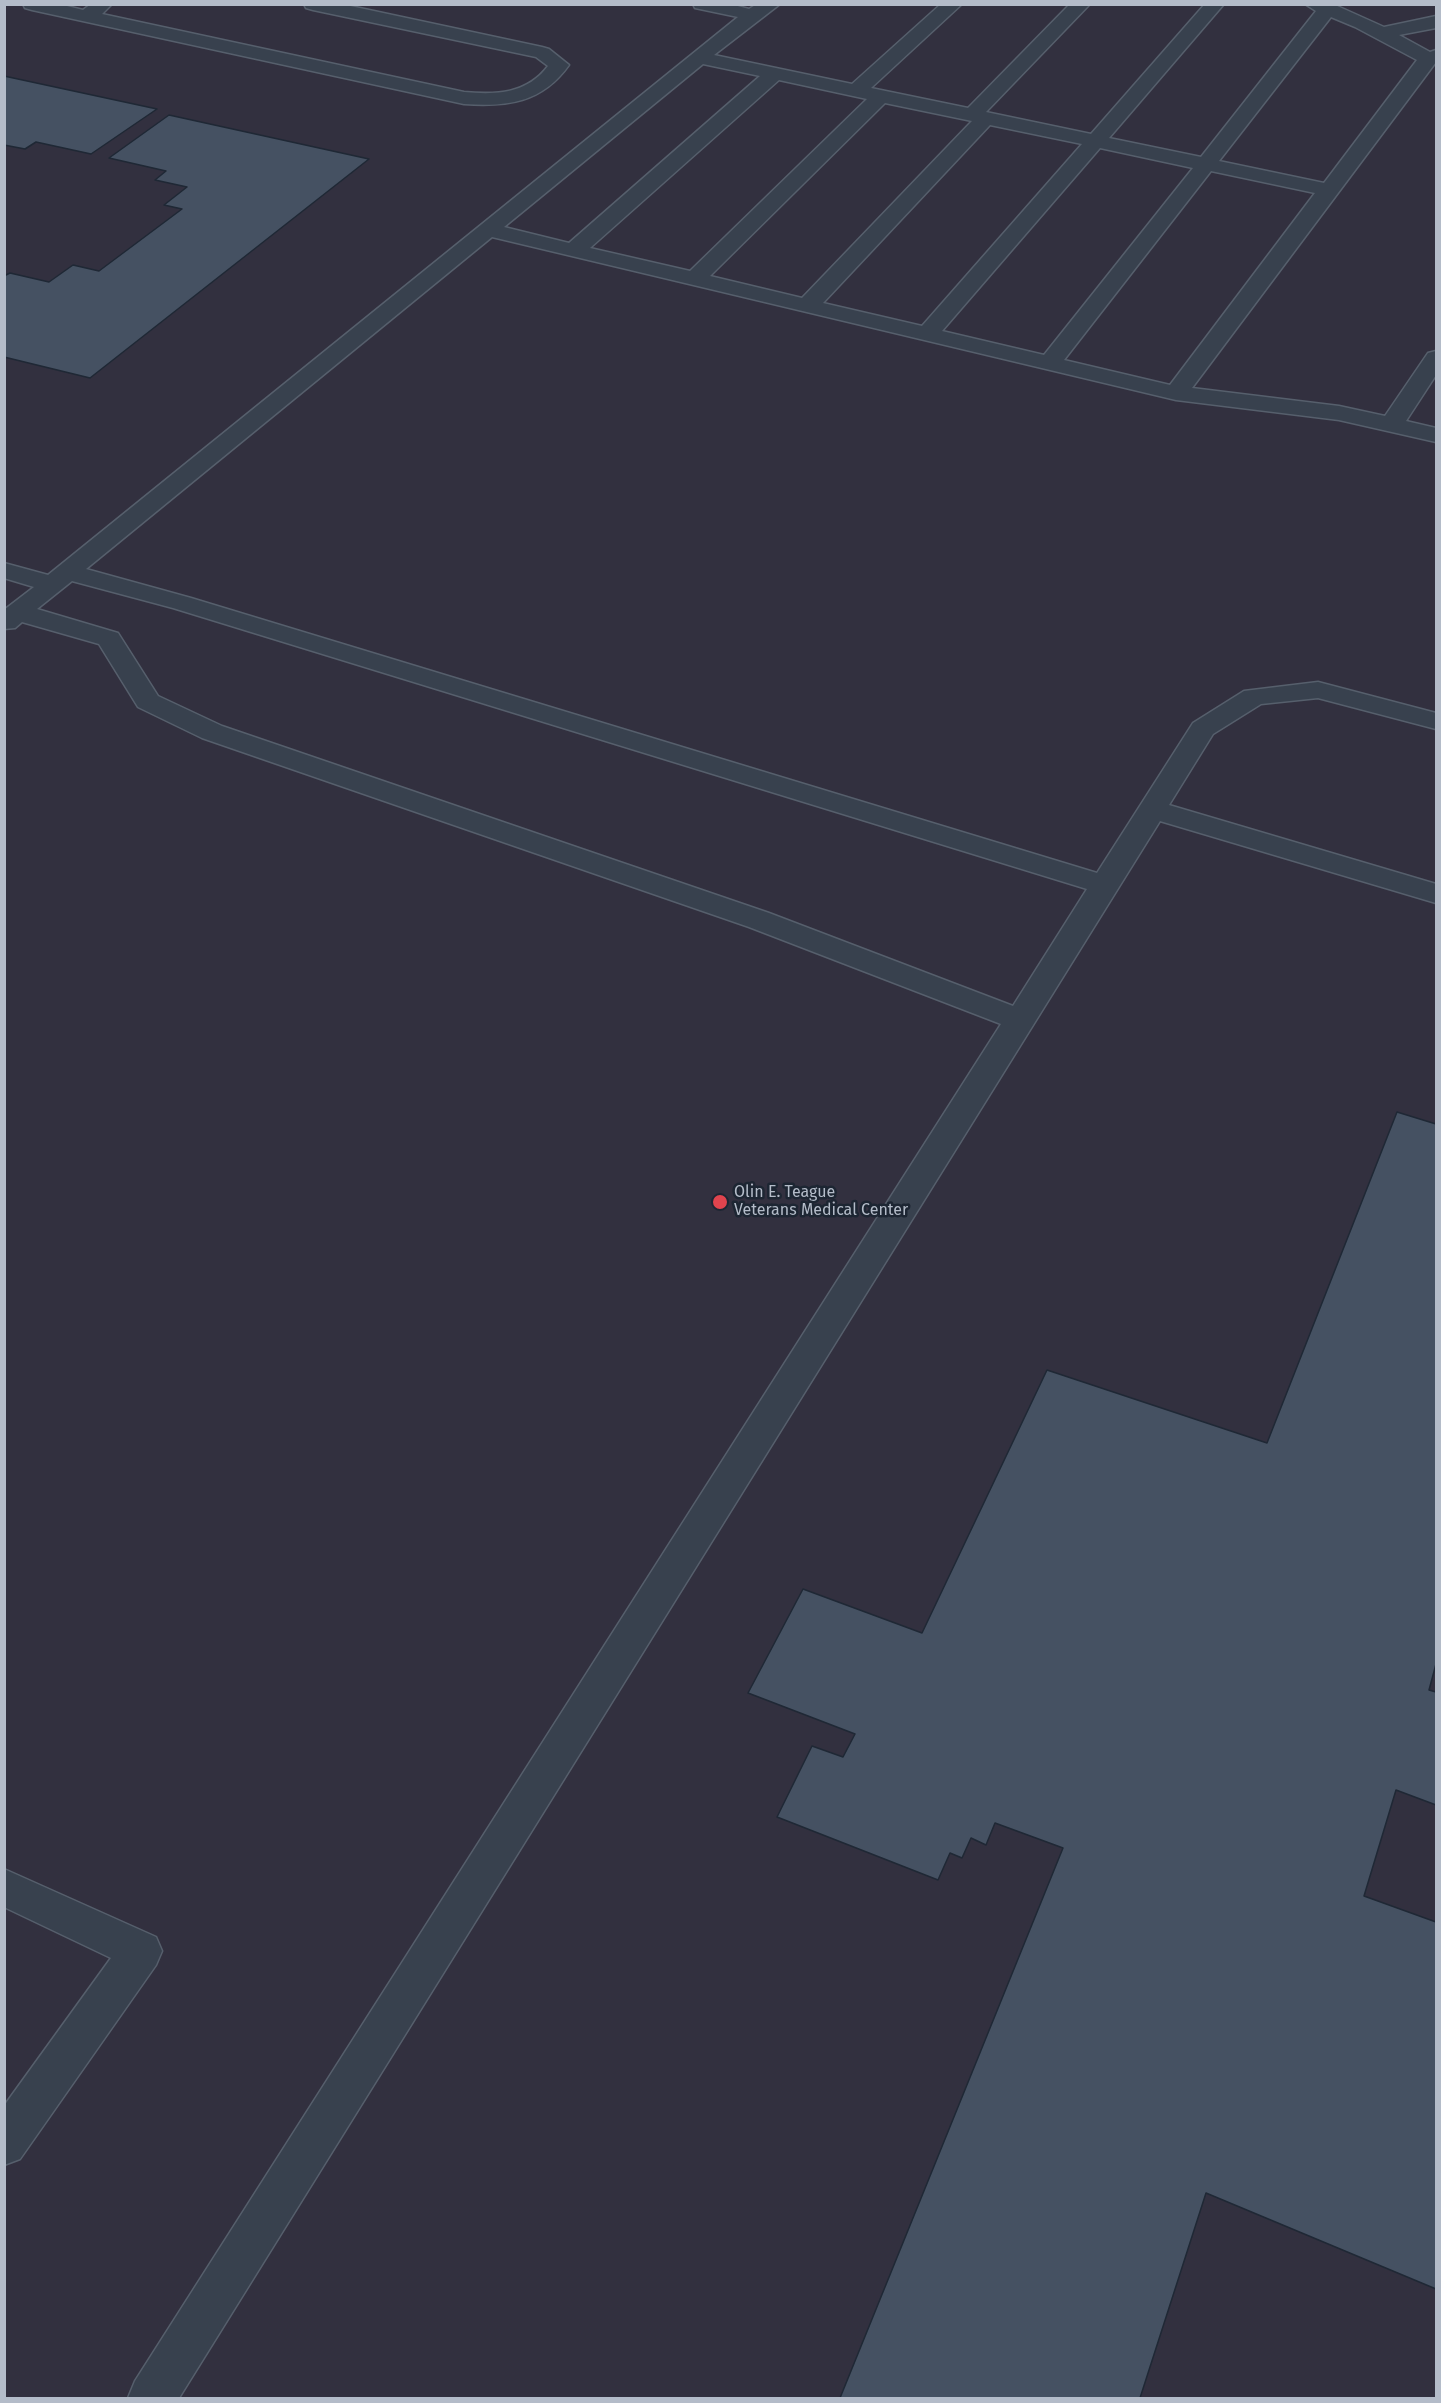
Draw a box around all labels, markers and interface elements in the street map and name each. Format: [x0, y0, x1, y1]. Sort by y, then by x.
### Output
place label: Olin E. Teague Veterans Medical Center [734, 1183, 908, 1221]
marker: Olin E. Teague Veterans Medical Center [711, 1193, 729, 1211]

